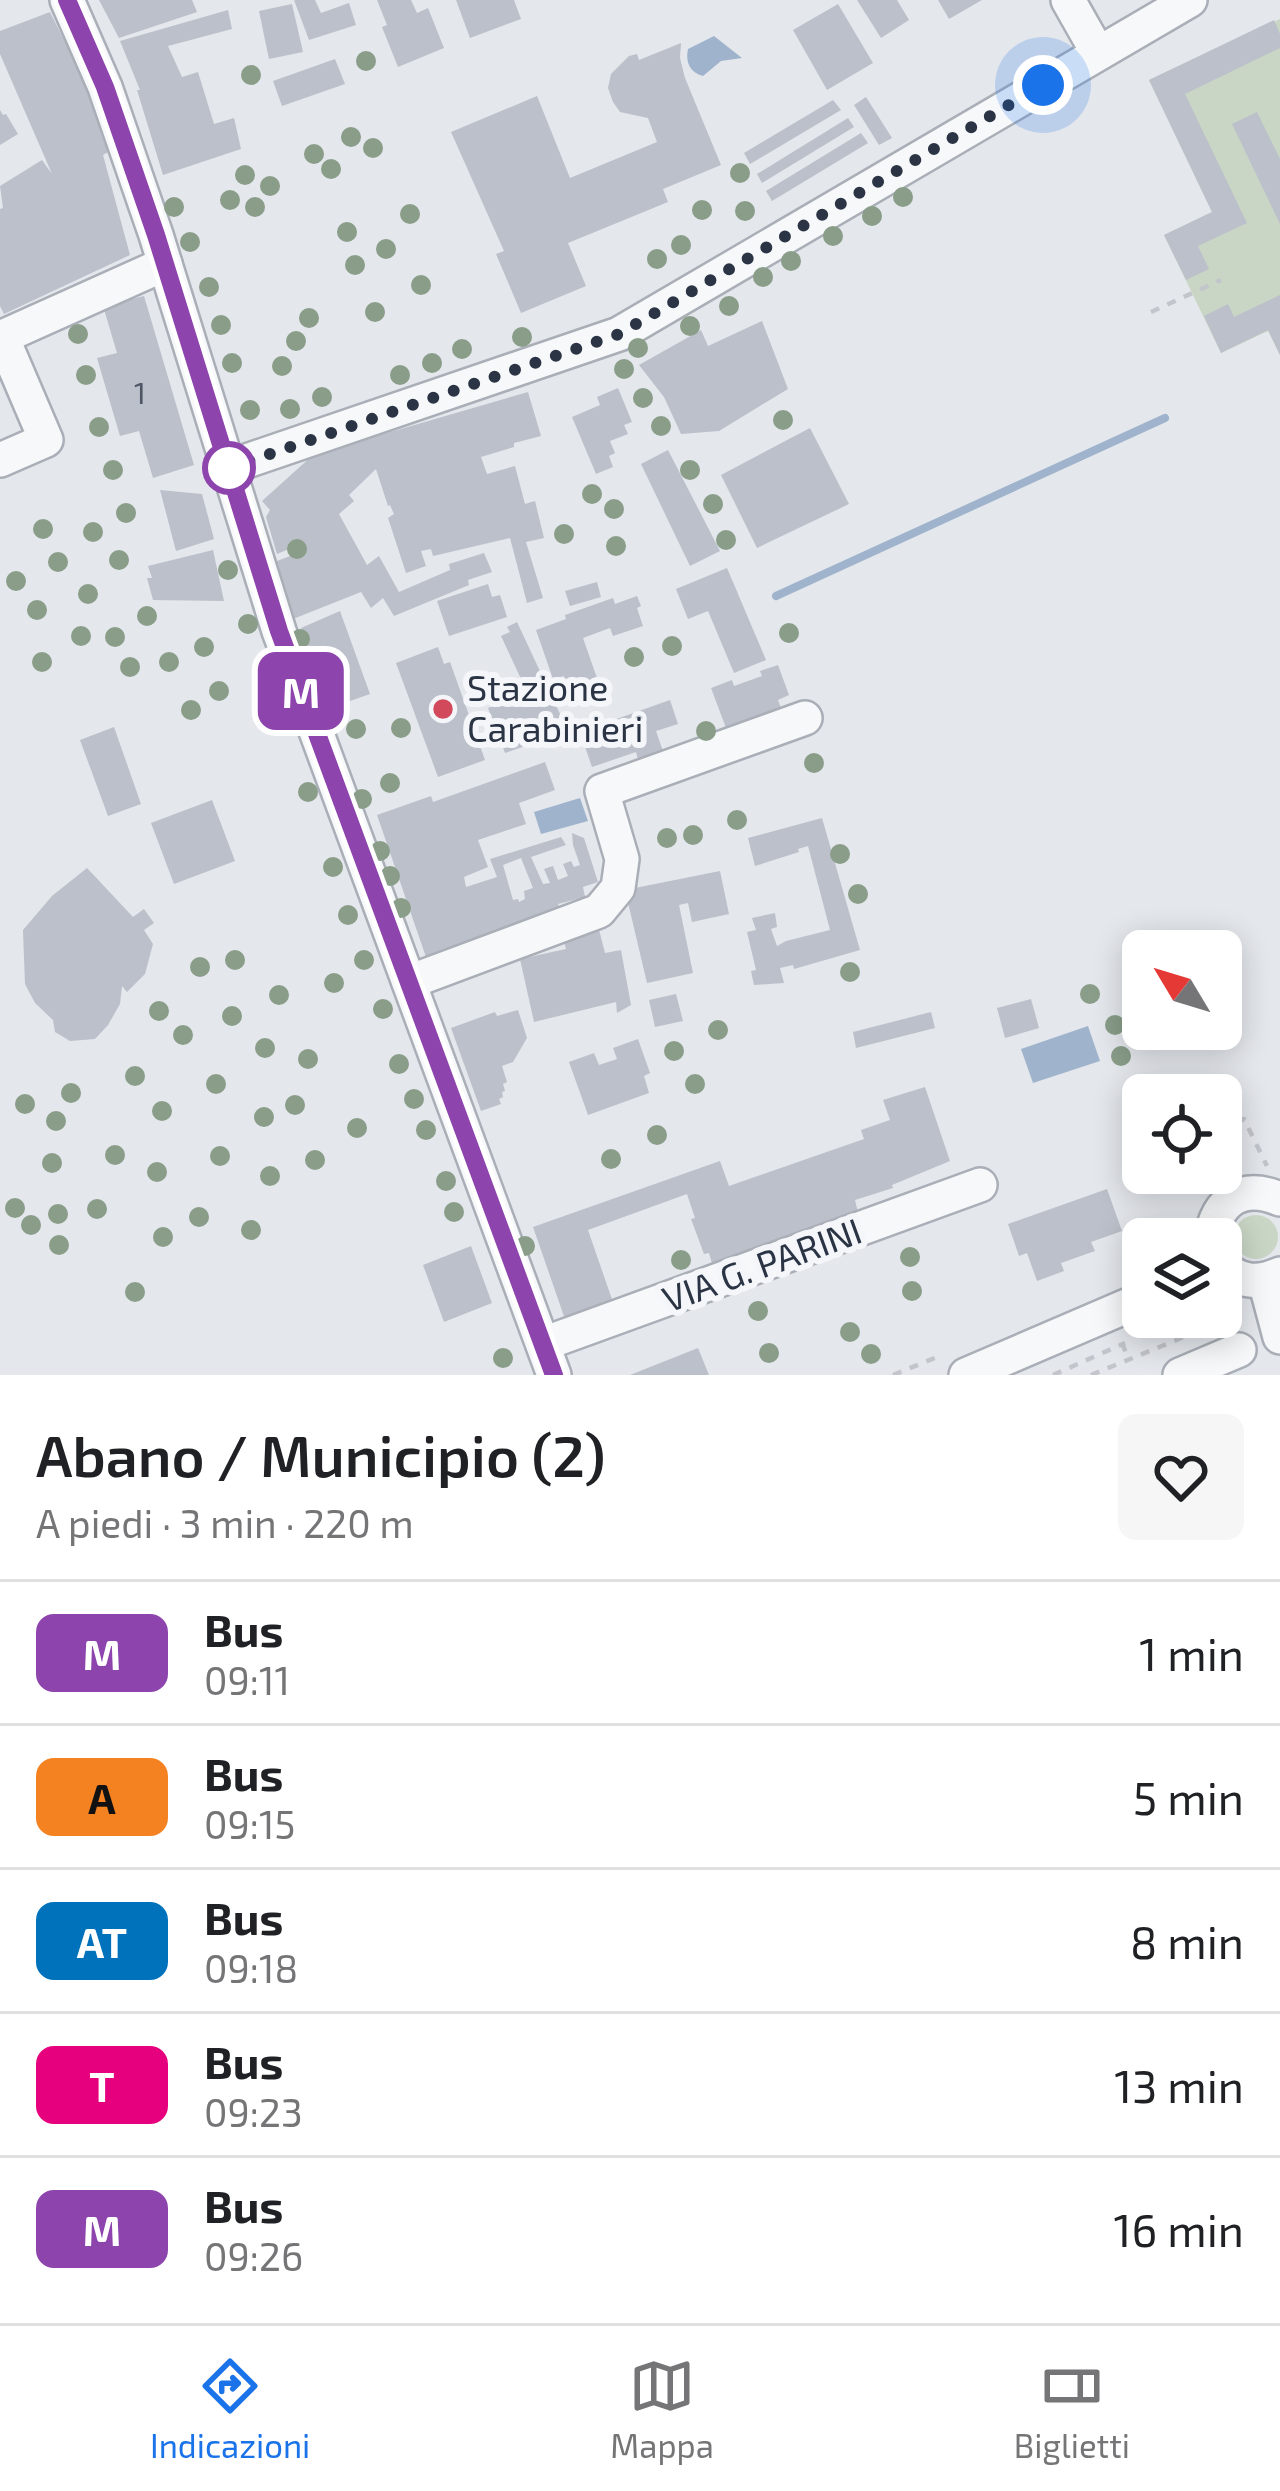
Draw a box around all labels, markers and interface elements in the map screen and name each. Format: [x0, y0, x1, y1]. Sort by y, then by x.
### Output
your location [1013, 55, 1073, 115]
house number: 1 [134, 374, 146, 410]
unlabelled marker [204, 443, 254, 493]
line badge: M [262, 652, 340, 730]
place label: Stazione Carabinieri [467, 665, 643, 749]
text: M [282, 666, 320, 716]
marker: Stazione Carabinieri [430, 696, 456, 722]
north arrow [1122, 930, 1242, 1050]
map controls [1122, 930, 1242, 1338]
button: locate [1122, 1074, 1242, 1194]
street label: VIA G. PARINI [656, 1208, 867, 1319]
button: layers [1122, 1218, 1242, 1338]
button: heart [1118, 1414, 1244, 1540]
text: Abano / Municipio (2) [36, 1420, 606, 1488]
text: A piedi · 3 min · 220 m [36, 1499, 414, 1546]
text: Bus [204, 1602, 283, 1656]
text: 1 min [1139, 1626, 1244, 1680]
text: M [83, 1628, 121, 1678]
text: 09:11 [204, 1656, 290, 1703]
text: Bus [204, 1746, 283, 1800]
text: 5 min [1133, 1770, 1244, 1824]
text: A [88, 1772, 116, 1822]
text: 09:15 [204, 1800, 295, 1847]
text: Bus [204, 1890, 283, 1944]
text: 8 min [1130, 1914, 1244, 1968]
text: AT [77, 1916, 127, 1966]
text: 09:18 [204, 1944, 298, 1991]
text: Bus [204, 2034, 283, 2088]
text: 13 min [1114, 2058, 1244, 2112]
text: T [89, 2060, 115, 2110]
text: 09:23 [204, 2088, 303, 2135]
text: Bus [204, 2178, 283, 2232]
text: 16 min [1114, 2202, 1244, 2256]
text: M [83, 2204, 121, 2254]
text: 09:26 [204, 2232, 303, 2279]
tab: Indicazioni [150, 2353, 310, 2465]
tab: Mappa [610, 2353, 714, 2465]
tab: Biglietti [1014, 2353, 1130, 2465]

